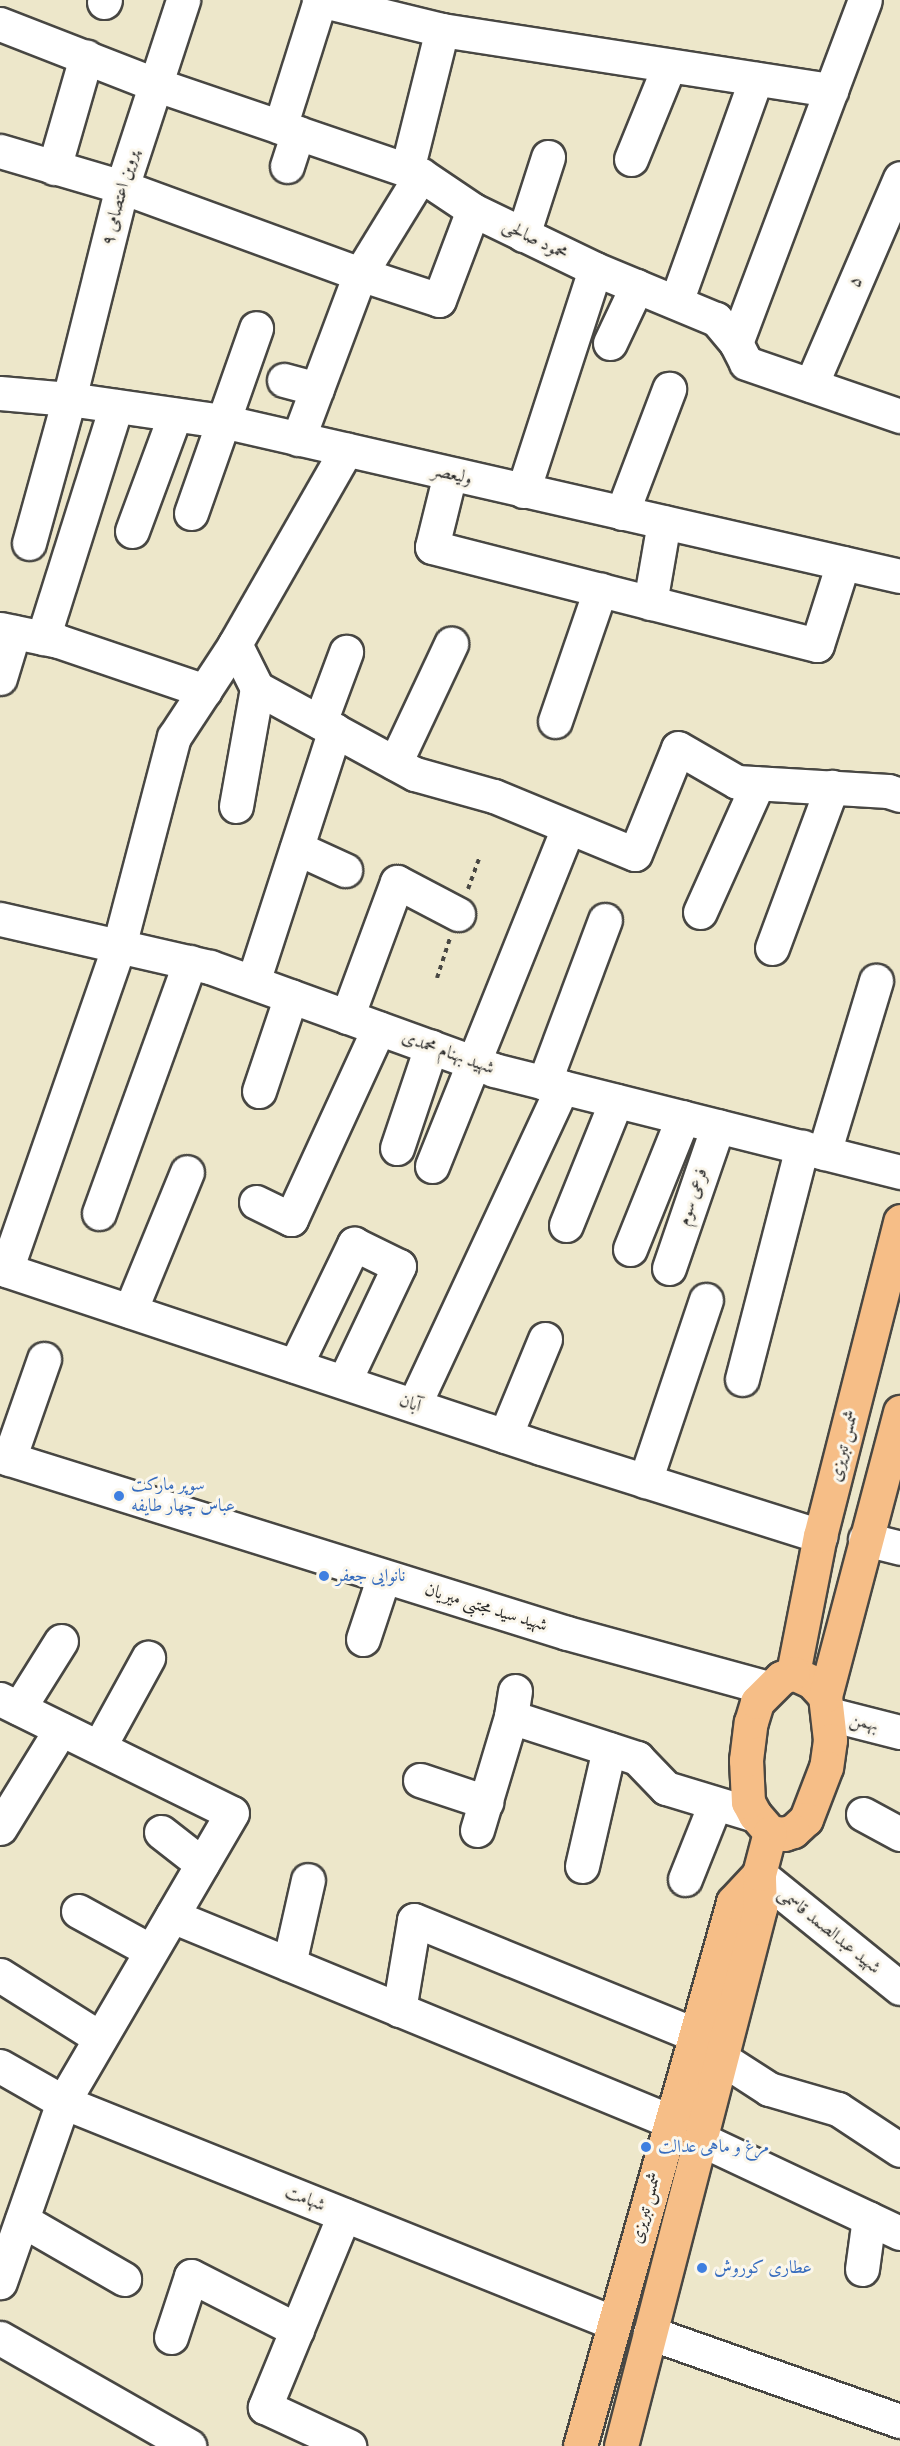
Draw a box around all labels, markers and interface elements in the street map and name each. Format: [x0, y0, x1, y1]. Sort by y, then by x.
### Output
street label: پروین اعتصامی ۹ [97, 148, 143, 248]
street label: محمود صالحی [499, 215, 571, 265]
street label: ۵ [844, 273, 868, 291]
street label: ولیعصر [430, 460, 474, 490]
street label: شهید بهنام محمدی [399, 1026, 497, 1080]
street label: فرعی سوم [673, 1165, 713, 1229]
street label: آبان [396, 1390, 424, 1418]
street label: شمس تبریزی [825, 1408, 863, 1484]
place label: سوپر مارکت عباس چهار طایفه [131, 1475, 235, 1518]
marker: سوپر مارکت عباس چهار طایفه [112, 1489, 126, 1503]
place label: نانوایی جعفر [336, 1565, 406, 1587]
marker: نانوایی جعفر [317, 1569, 331, 1583]
street label: شهید سید مجتبی میریان [422, 1579, 550, 1637]
street label: بهمن [847, 1709, 881, 1737]
street label: شهید عبدالصمد قاسمی [773, 1883, 885, 1979]
place label: مرغ و ماهی عدالت [658, 2136, 769, 2158]
marker: مرغ و ماهی عدالت [639, 2140, 653, 2154]
street label: شمس تبریزی [626, 2170, 666, 2246]
street label: شهامت [282, 2181, 328, 2217]
place label: عطاری کوروش [714, 2257, 812, 2279]
marker: عطاری کوروش [695, 2261, 709, 2275]

